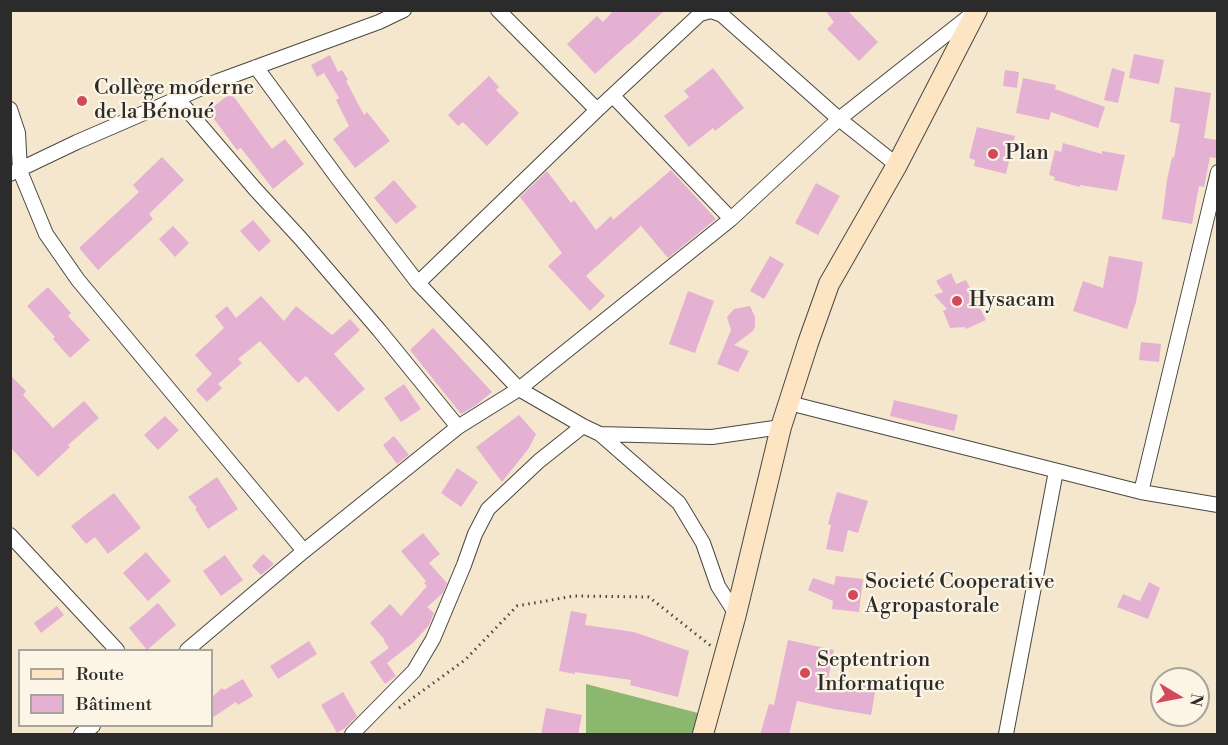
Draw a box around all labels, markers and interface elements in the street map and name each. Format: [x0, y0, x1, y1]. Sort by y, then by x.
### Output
place label: Collège moderne de la Bénoué [94, 76, 254, 126]
marker: Collège moderne de la Bénoué [75, 94, 89, 108]
place label: Plan [1005, 141, 1049, 167]
marker: Plan [986, 147, 1000, 161]
place label: Hysacam [969, 288, 1055, 314]
marker: Hysacam [950, 294, 964, 308]
place label: Societé Cooperative Agropastorale [865, 570, 1055, 620]
marker: Societé Cooperative Agropastorale [846, 588, 860, 602]
place label: Septentrion Informatique [817, 648, 945, 698]
legend [18, 649, 213, 727]
text: Route [76, 663, 124, 686]
marker: Septentrion Informatique [798, 666, 812, 680]
north arrow [1150, 667, 1210, 727]
text: N [1185, 692, 1207, 708]
text: Bâtiment [76, 693, 152, 716]

